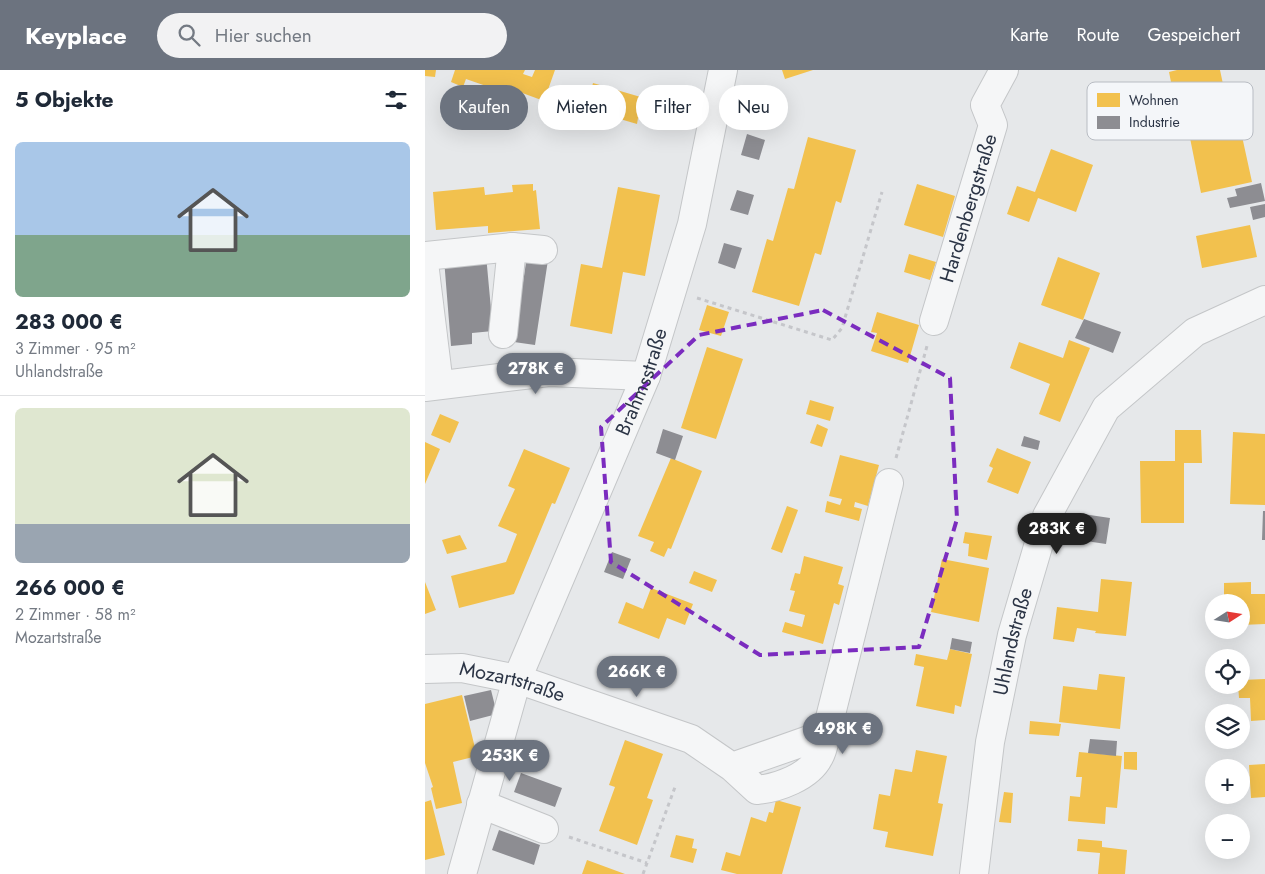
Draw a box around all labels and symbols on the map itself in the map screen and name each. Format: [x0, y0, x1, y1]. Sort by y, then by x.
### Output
legend [1087, 82, 1253, 140]
text: Wohnen [1129, 90, 1179, 110]
text: Industrie [1129, 112, 1180, 132]
street label: Hardenbergstraße [932, 130, 1004, 286]
street label: Brahmsstraße [608, 324, 674, 440]
pin: 278K € [495, 352, 577, 395]
pin: 283K € [1016, 512, 1098, 555]
street label: Uhlandstraße [985, 584, 1040, 698]
north arrow [1205, 594, 1250, 639]
street label: Mozartstraße [457, 653, 569, 709]
pin: 266K € [596, 656, 678, 698]
pin: 498K € [802, 712, 884, 755]
pin: 253K € [469, 740, 551, 782]

